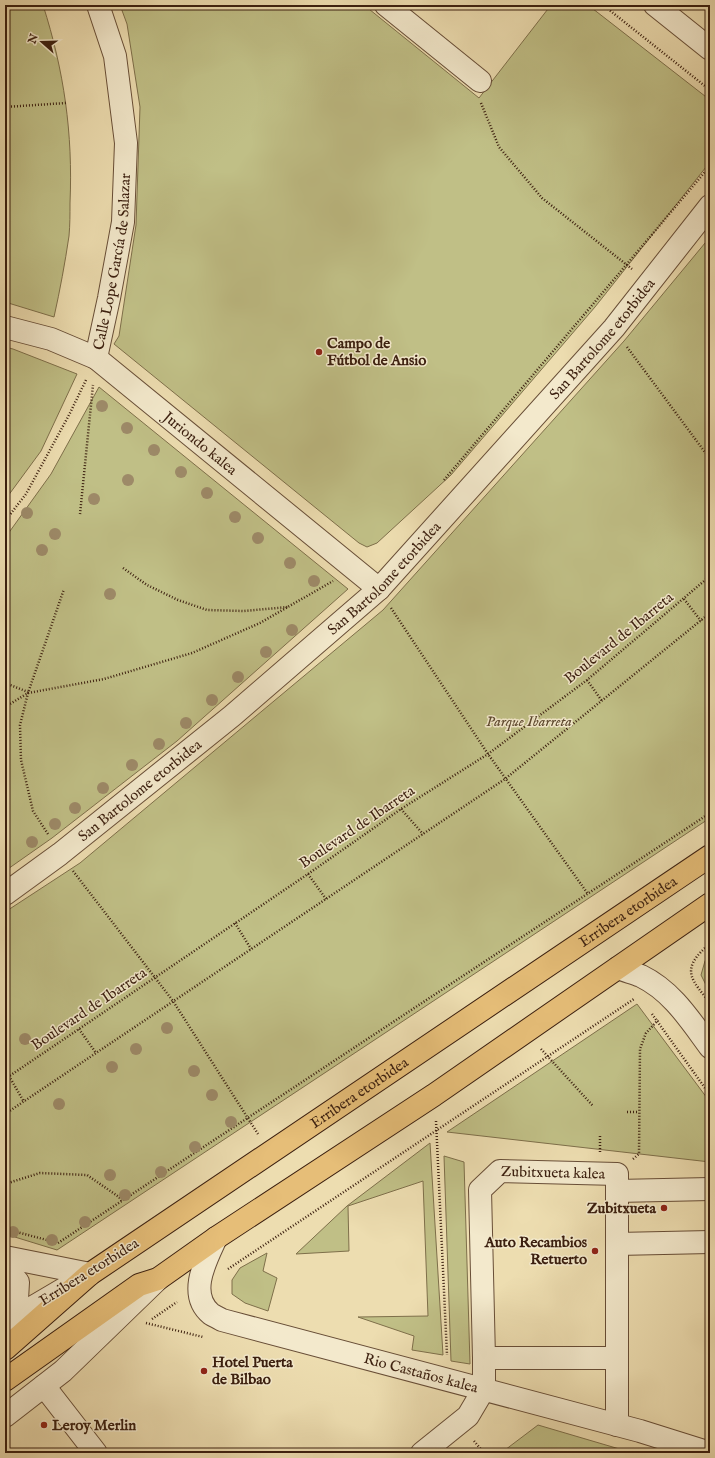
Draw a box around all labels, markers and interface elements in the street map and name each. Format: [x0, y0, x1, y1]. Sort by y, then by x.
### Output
north arrow [22, 22, 62, 62]
text: N [25, 32, 42, 47]
street label: Calle Lope García de Salazar [89, 172, 134, 352]
street label: San Bartolome etorbidea [545, 274, 659, 403]
place label: Campo de Fútbol de Ansio [327, 334, 426, 370]
marker: Campo de Fútbol de Ansio [314, 347, 324, 357]
street label: Juriondo kalea [158, 406, 242, 479]
street label: San Bartolome etorbidea [323, 517, 445, 639]
street label: Boulevard de Ibarreta [560, 588, 678, 688]
park label: Parque Ibarreta [486, 712, 572, 731]
street label: San Bartolome etorbidea [74, 734, 206, 846]
street label: Boulevard de Ibarreta [296, 781, 419, 873]
street label: Erribera etorbidea [575, 871, 681, 951]
street label: Boulevard de Ibarreta [28, 963, 151, 1055]
street label: Erribera etorbidea [306, 1052, 412, 1132]
street label: Zubitxueta kalea [501, 1162, 606, 1183]
place label: Zubitxueta [587, 1199, 657, 1218]
marker: Zubitxueta [659, 1203, 669, 1213]
street label: Erribera etorbidea [35, 1233, 143, 1310]
place label: Auto Recambios Retuerto [484, 1233, 588, 1269]
marker: Auto Recambios Retuerto [590, 1246, 600, 1256]
street label: Rio Castaños kalea [362, 1349, 481, 1397]
place label: Hotel Puerta de Bilbao [212, 1353, 293, 1389]
marker: Hotel Puerta de Bilbao [199, 1366, 209, 1376]
place label: Leroy Merlin [52, 1416, 136, 1435]
marker: Leroy Merlin [39, 1420, 49, 1430]

